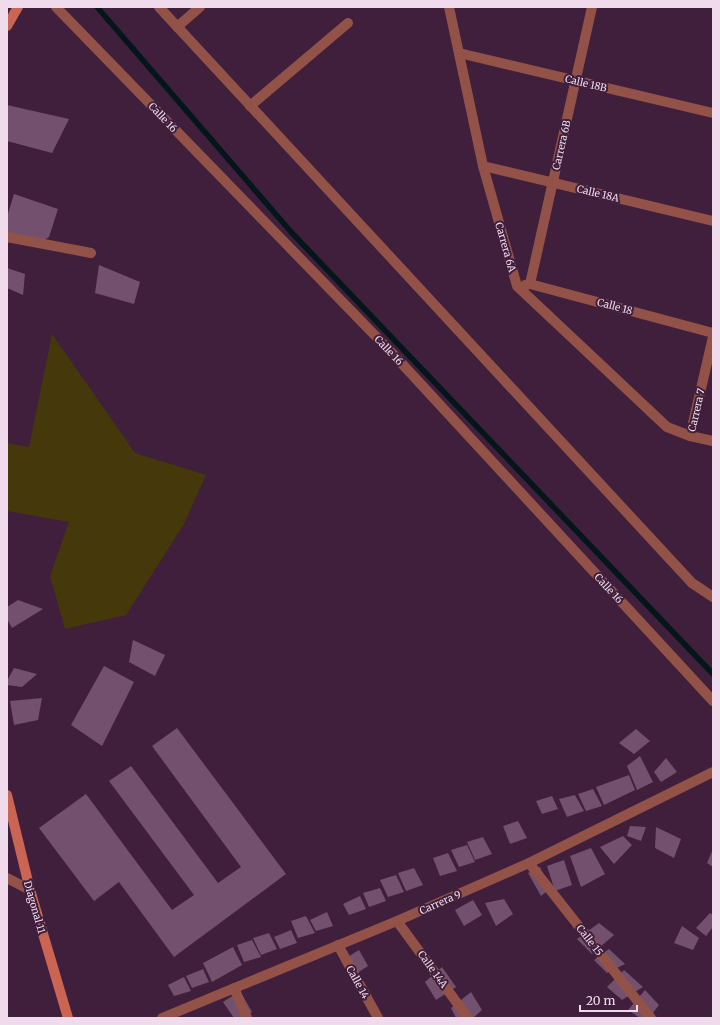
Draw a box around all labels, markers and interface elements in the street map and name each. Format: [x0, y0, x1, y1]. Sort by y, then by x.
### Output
street label: Calle 18B [564, 72, 608, 95]
street label: Calle 16 [145, 100, 180, 135]
street label: Carrera 6B [549, 119, 574, 171]
street label: Calle 18A [575, 182, 621, 205]
street label: Carrera 6A [492, 221, 519, 274]
street label: Calle 18 [596, 296, 634, 317]
street label: Calle 16 [371, 333, 406, 368]
street label: Carrera 7 [685, 387, 708, 433]
street label: Calle 16 [592, 571, 626, 606]
street label: Diagonal 11 [21, 879, 48, 935]
street label: Carrera 9 [417, 888, 463, 917]
street label: Calle 15 [573, 922, 606, 959]
street label: Calle 14A [415, 948, 451, 991]
street label: Calle 14 [343, 963, 372, 1001]
scale bar [580, 987, 637, 1013]
text: 20 m [586, 993, 615, 1008]

